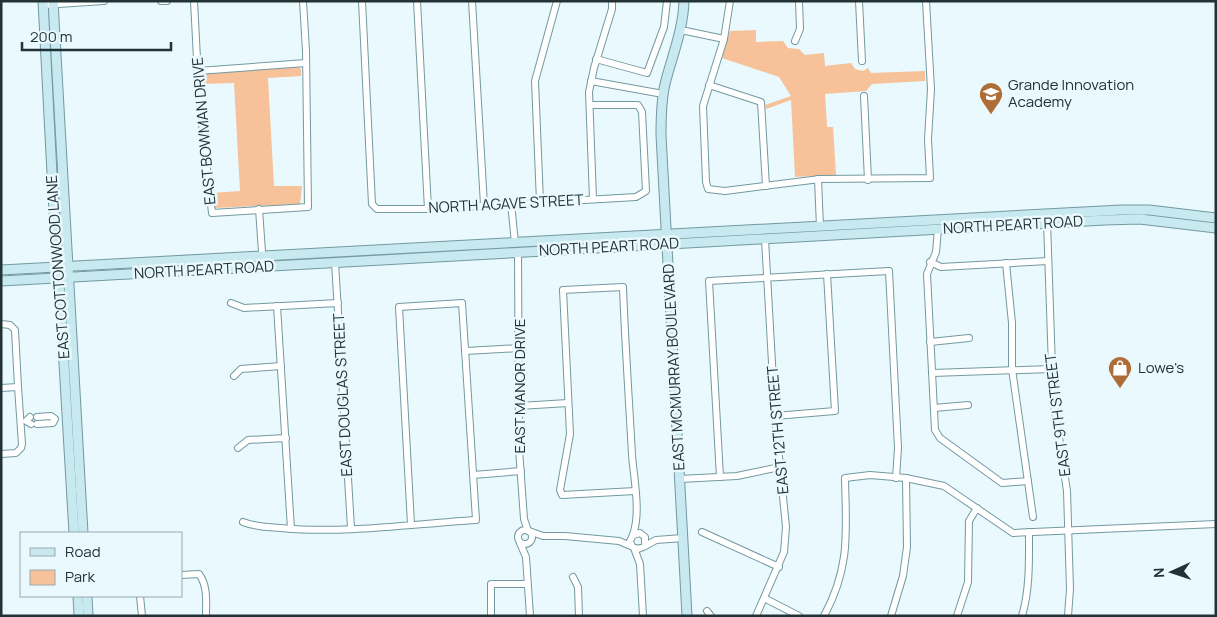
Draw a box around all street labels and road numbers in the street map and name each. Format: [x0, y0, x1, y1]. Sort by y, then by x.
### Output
street label: EAST BOWMAN DRIVE [187, 56, 220, 206]
street label: EAST COTTONWOOD LANE [41, 174, 74, 360]
street label: NORTH AGAVE STREET [428, 189, 584, 218]
street label: NORTH PEART ROAD [942, 210, 1084, 239]
street label: NORTH PEART ROAD [538, 232, 680, 261]
street label: NORTH PEART ROAD [133, 255, 275, 284]
street label: EAST MCMURRAY BOULEVARD [658, 263, 689, 471]
street label: EAST DOUGLAS STREET [328, 313, 357, 477]
street label: EAST MANOR DRIVE [509, 319, 530, 453]
street label: EAST 9TH STREET [1040, 352, 1075, 478]
street label: EAST 12TH STREET [761, 365, 794, 495]

